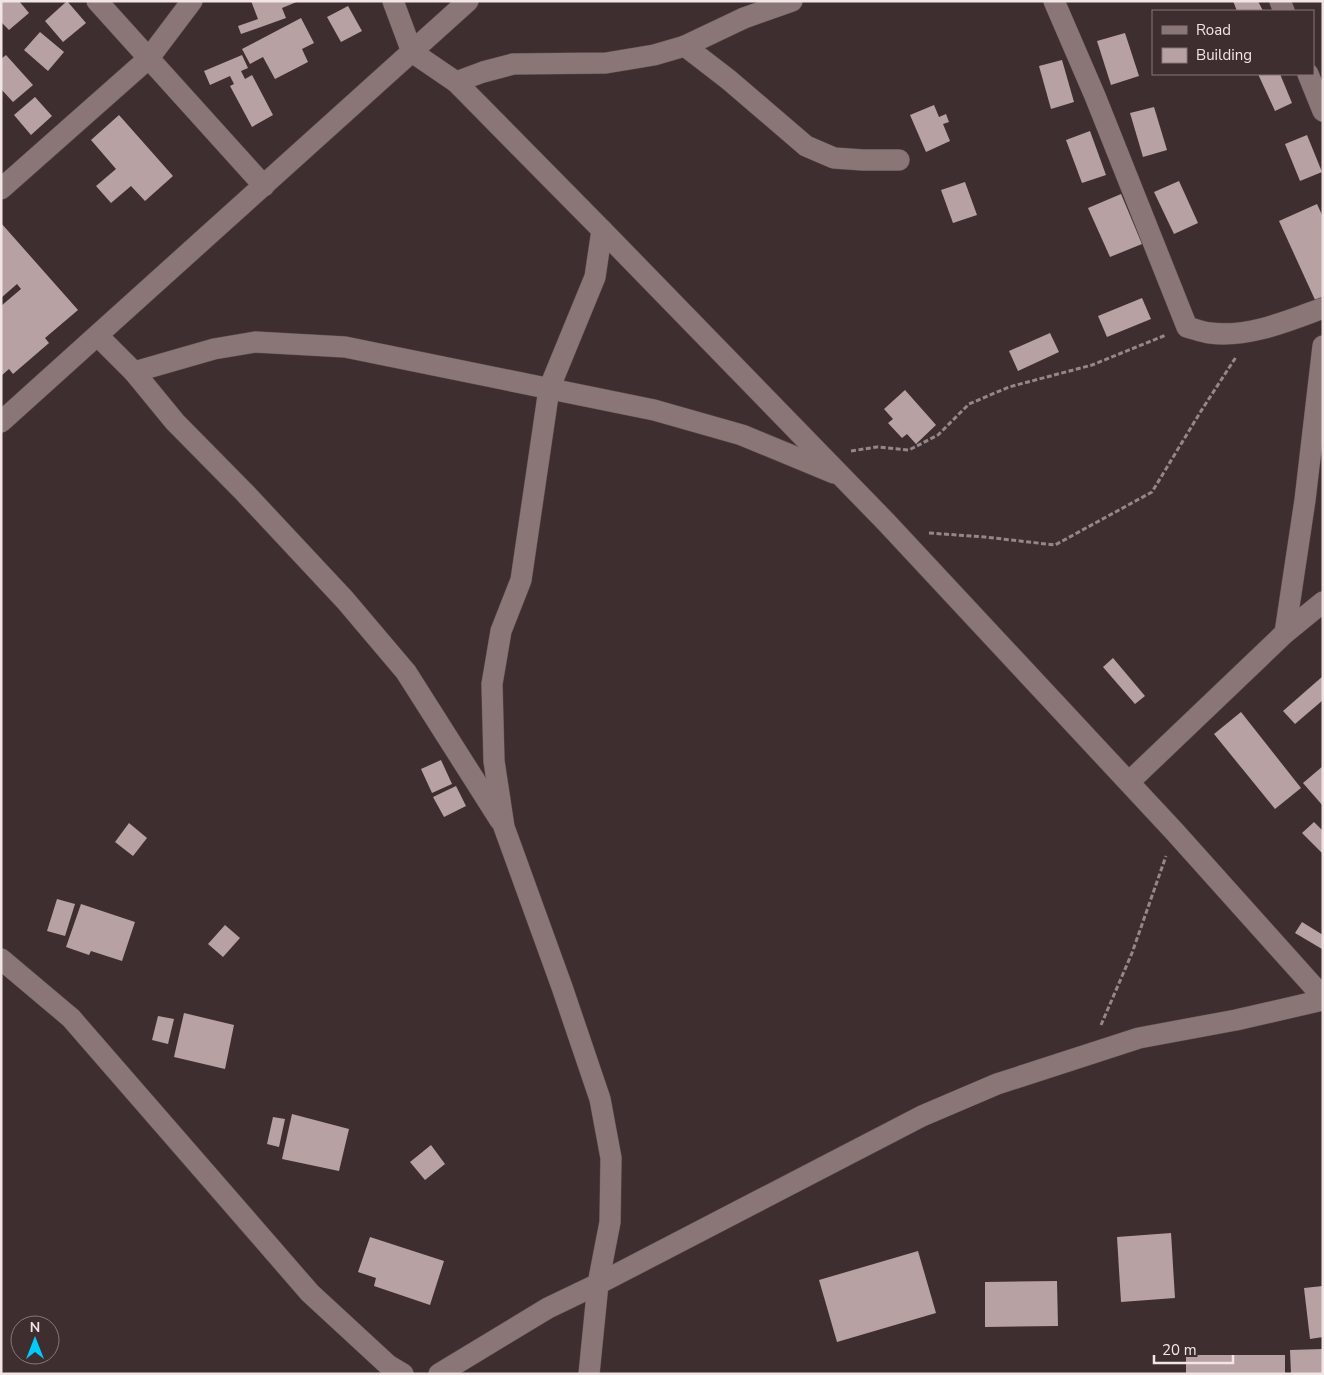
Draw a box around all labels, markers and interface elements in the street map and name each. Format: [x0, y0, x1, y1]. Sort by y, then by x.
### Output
legend [1152, 10, 1314, 75]
text: Road [1196, 20, 1231, 40]
text: Building [1196, 45, 1252, 65]
north arrow [10, 1315, 60, 1365]
text: N [30, 1318, 40, 1337]
scale bar [1154, 1332, 1233, 1364]
text: 20 m [1162, 1340, 1197, 1360]

